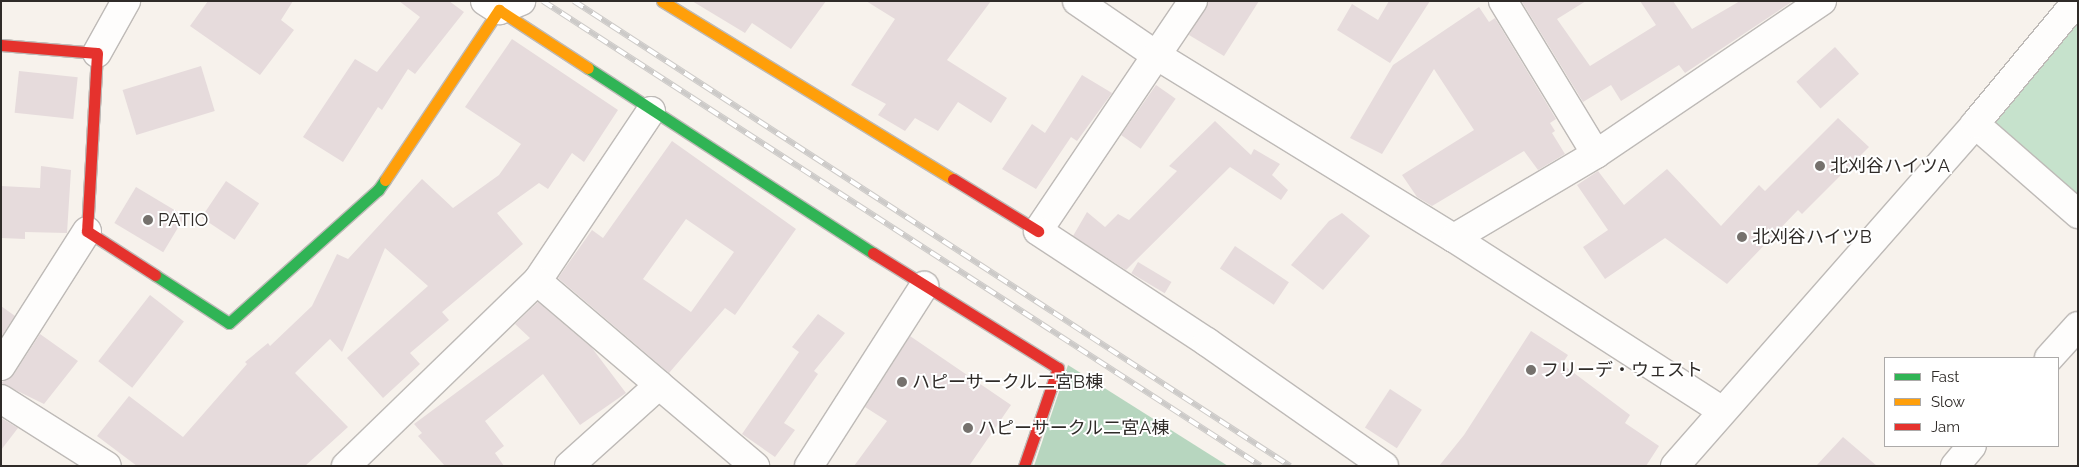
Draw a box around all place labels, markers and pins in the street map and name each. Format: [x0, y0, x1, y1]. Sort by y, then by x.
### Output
place label: 北刈谷ハイツA [1830, 155, 1950, 177]
marker: 北刈谷ハイツA [1814, 160, 1826, 172]
place label: PATIO [158, 209, 208, 231]
marker: PATIO [142, 214, 154, 226]
place label: 北刈谷ハイツB [1752, 226, 1872, 248]
marker: 北刈谷ハイツB [1736, 231, 1748, 243]
place label: フリーデ・ウェスト [1541, 359, 1703, 381]
marker: フリーデ・ウェスト [1525, 364, 1537, 376]
place label: ハピーサークル二宮B棟 [912, 371, 1104, 393]
marker: ハピーサークル二宮B棟 [896, 376, 908, 388]
place label: ハピーサークル二宮A棟 [978, 417, 1170, 439]
marker: ハピーサークル二宮A棟 [962, 422, 974, 434]

